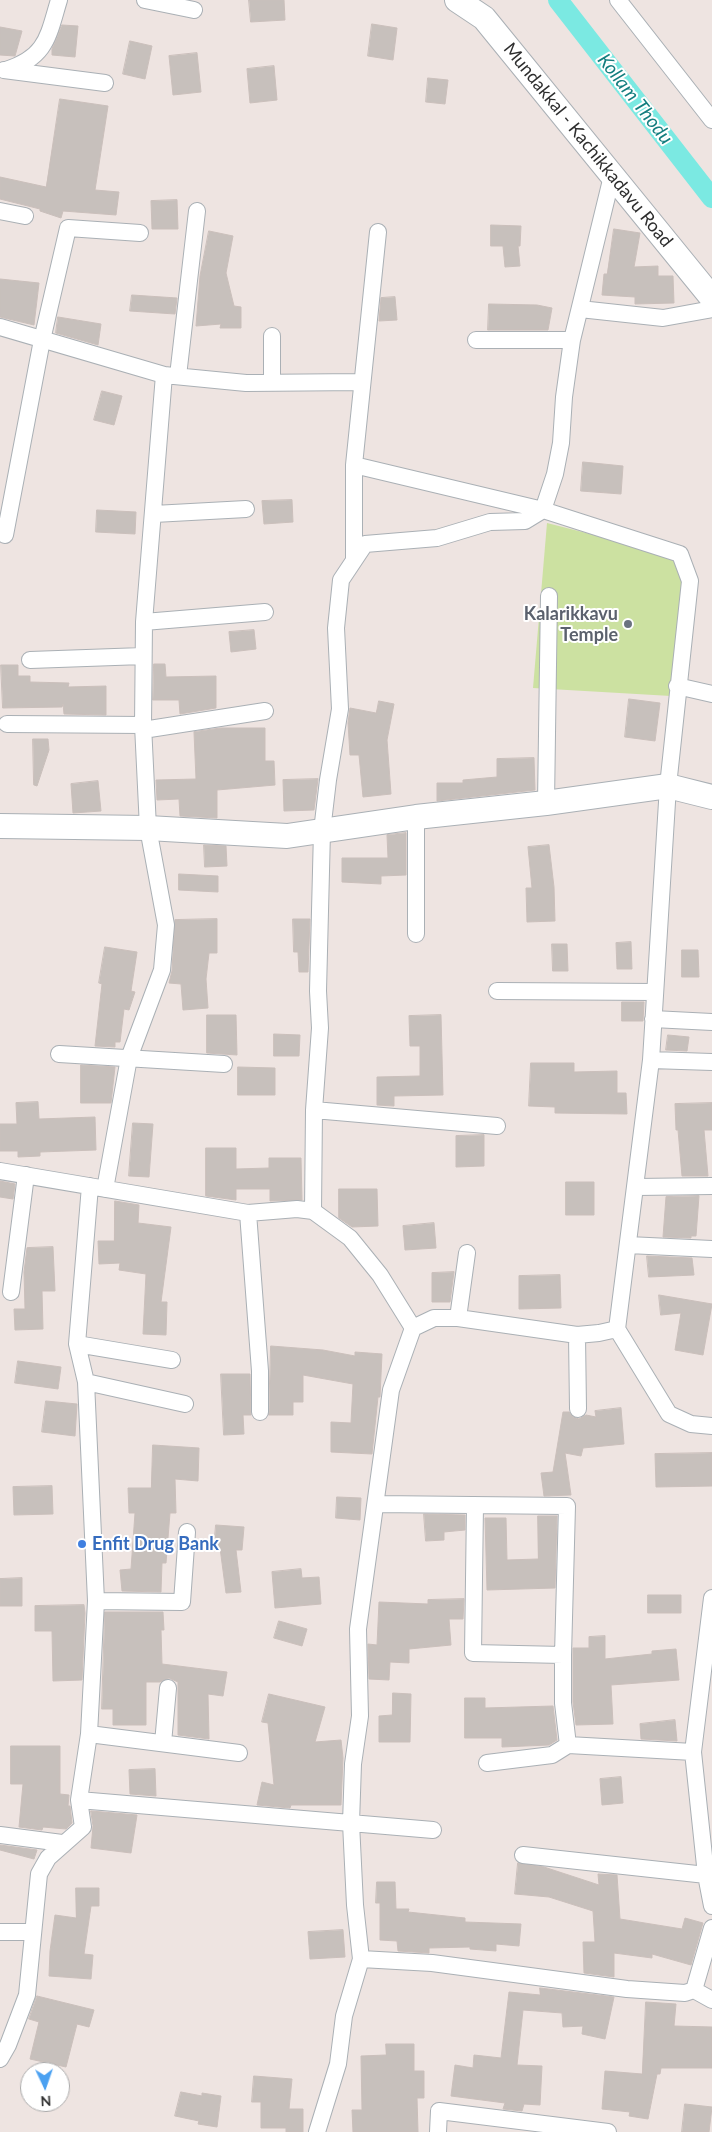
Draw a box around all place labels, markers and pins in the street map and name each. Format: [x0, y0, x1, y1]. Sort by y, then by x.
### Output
place label: Kalarikkavu Temple [524, 603, 618, 646]
marker: Kalarikkavu Temple [622, 618, 634, 630]
place label: Enfit Drug Bank [92, 1533, 219, 1555]
marker: Enfit Drug Bank [76, 1538, 88, 1550]

